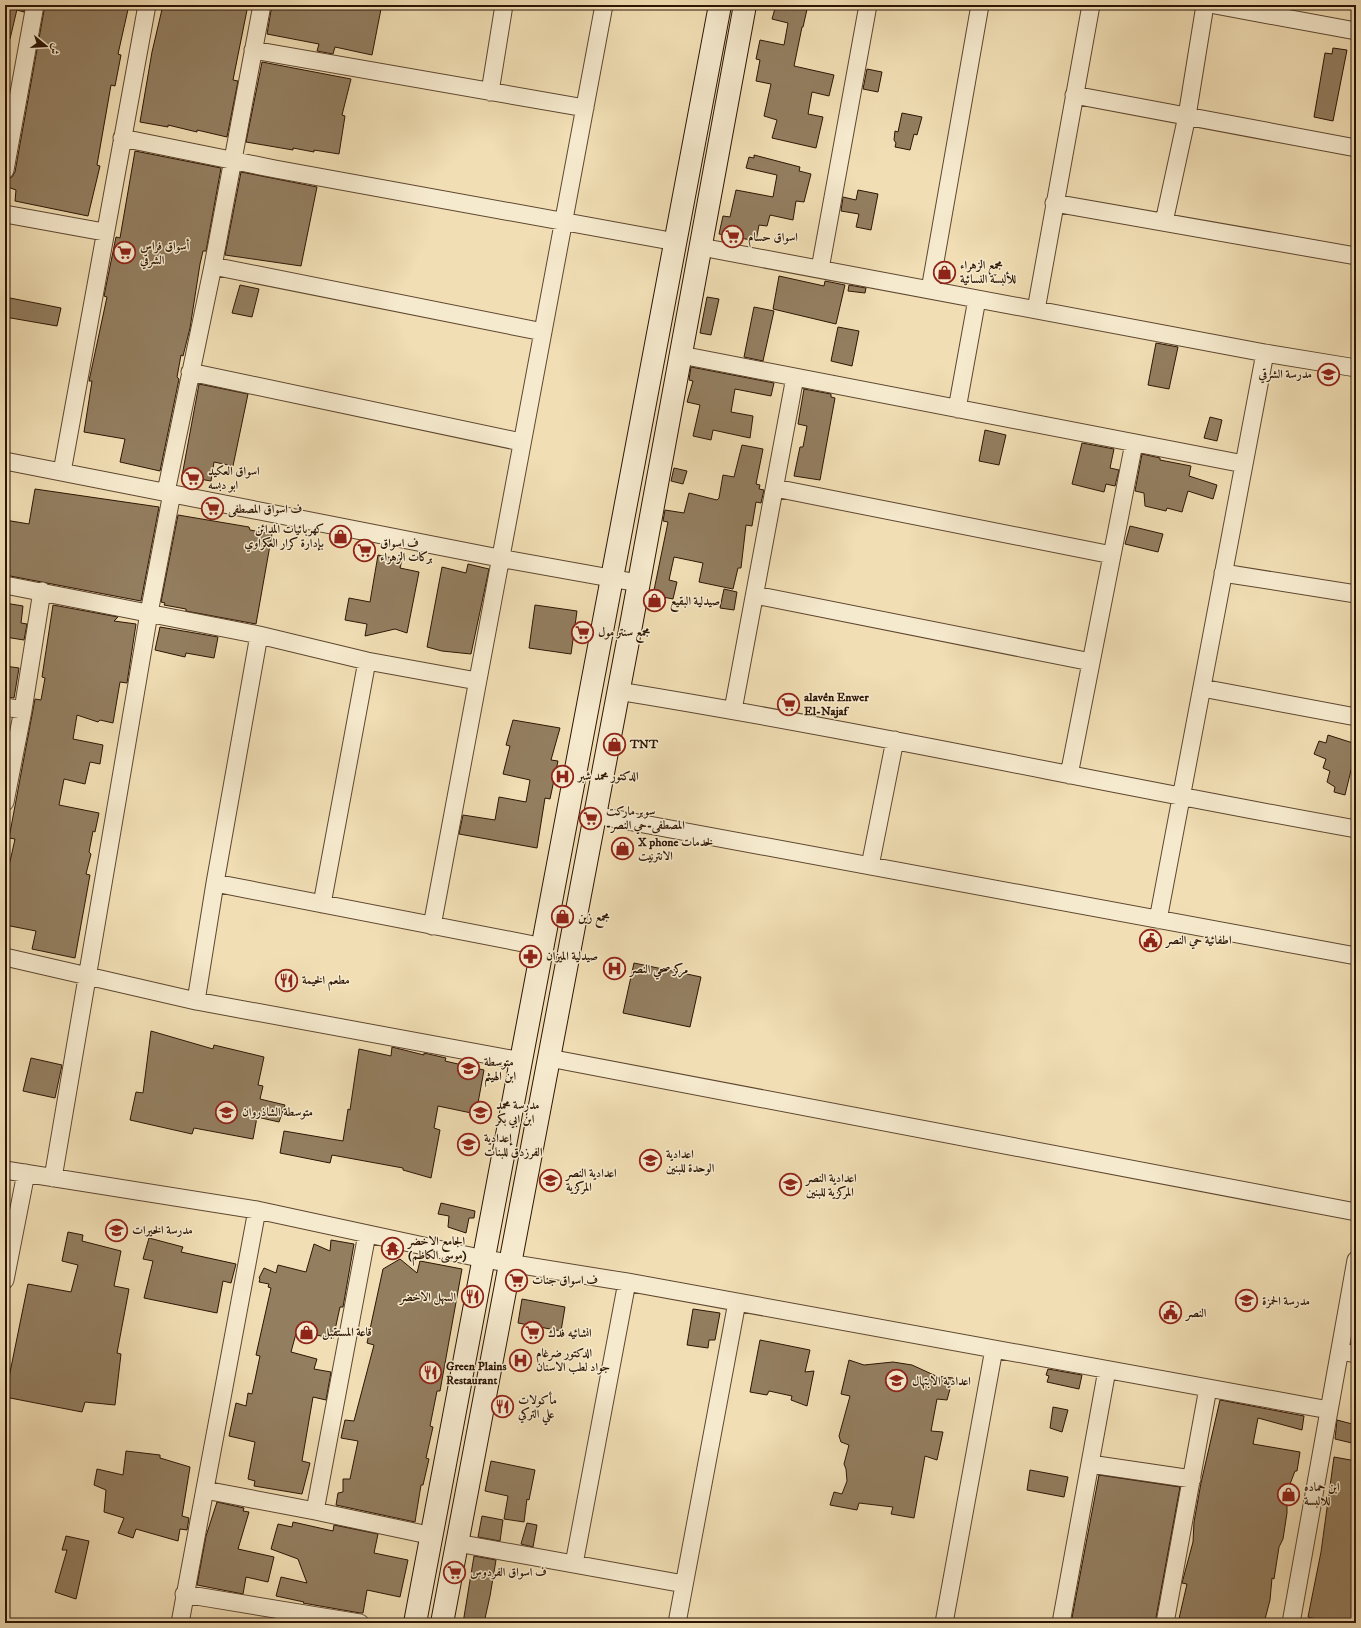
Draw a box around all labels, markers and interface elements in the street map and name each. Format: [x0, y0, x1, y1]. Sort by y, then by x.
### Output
north arrow [26, 26, 66, 66]
text: ش [46, 41, 63, 56]
supermarket icon: اسواق حسام [719, 224, 745, 250]
place label: اسواق حسام [748, 230, 798, 248]
place label: أسواق فراس الشرقي [139, 238, 190, 270]
supermarket icon: أسواق فراس الشرقي [111, 240, 137, 266]
place label: مجمع الزهراء للألبسة النسائية [960, 258, 1016, 287]
shop icon: مجمع الزهراء للألبسة النسائية [931, 259, 957, 285]
school or university icon: مدرسة الشرقي [1315, 361, 1341, 387]
place label: مدرسة الشرقي [1257, 367, 1312, 384]
place label: اسواق العكيد ابو دبسه [208, 464, 260, 493]
supermarket icon: اسواق العكيد ابو دبسه [179, 465, 205, 491]
supermarket icon: ف اسواق المصطفى [200, 496, 226, 522]
place label: ف اسواق المصطفى [227, 502, 303, 518]
place label: كهربائيات المدائن بإدارة كرار العكراوي [244, 522, 324, 553]
shop icon: كهربائيات المدائن بإدارة كرار العكراوي [327, 523, 353, 549]
place label: ف اسواق بركات الزهراء [380, 536, 433, 565]
supermarket icon: ف اسواق بركات الزهراء [352, 537, 378, 563]
shop icon: صيدلية البقيع [641, 588, 667, 614]
place label: صيدلية البقيع [670, 594, 720, 613]
supermarket icon: مجمع سنتر مول [569, 619, 595, 645]
place label: مجمع سنتر مول [598, 625, 650, 644]
place label: alavên Enwer El-Najaf [804, 690, 869, 719]
supermarket icon: alavên Enwer El-Najaf [775, 691, 801, 717]
shop icon: TNT [601, 731, 627, 757]
place label: TNT [629, 737, 659, 752]
hospital icon: الدكتور محمد شبر [550, 763, 576, 789]
place label: الدكتور محمد شبر [576, 769, 639, 784]
place label: سوبر ماركت -المصطفى-حي النصر [606, 804, 685, 835]
supermarket icon: سوبر ماركت -المصطفى-حي النصر [578, 805, 604, 831]
place label: X phone لخدمات الانترنيت [638, 835, 713, 864]
shop icon: X phone لخدمات الانترنيت [609, 836, 635, 862]
shop icon: مجمع زين [549, 904, 575, 930]
place label: مجمع زين [578, 910, 610, 929]
public building icon: اطفائية حي النصر [1137, 927, 1163, 953]
place label: اطفائية حي النصر [1164, 933, 1232, 950]
pharmacy icon: صيدلية الميزان [517, 943, 543, 969]
place label: صيدلية الميزان [546, 949, 598, 964]
hospital icon: مركز صحي النصر [602, 956, 628, 982]
place label: مركز صحي النصر [628, 962, 688, 980]
restaurant icon: مطعم الخيمة [274, 967, 300, 993]
place label: مطعم الخيمة [302, 973, 350, 991]
place label: متوسطة ابن الهيثم [484, 1055, 516, 1088]
school or university icon: متوسطة ابن الهيثم [456, 1056, 482, 1082]
place label: مدرسة محمد ابن ابي بكر [494, 1098, 540, 1129]
school or university icon: متوسطة الشاذروان [214, 1099, 240, 1125]
school or university icon: مدرسة محمد ابن ابي بكر [467, 1099, 493, 1125]
place label: متوسطة الشاذروان [242, 1105, 313, 1120]
place label: إعدادية الفرزدق للبنات [484, 1131, 543, 1160]
school or university icon: إعدادية الفرزدق للبنات [455, 1132, 481, 1158]
place label: اعدادية الوحدة للبنين [666, 1147, 715, 1176]
school or university icon: اعدادية الوحدة للبنين [637, 1148, 663, 1174]
place label: اعدادية النصر المركزية [564, 1166, 617, 1195]
school or university icon: اعدادية النصر المركزية [537, 1167, 563, 1193]
place label: اعدادية النصر المركزية للبنين [804, 1171, 857, 1200]
school or university icon: اعدادية النصر المركزية للبنين [778, 1172, 804, 1198]
school or university icon: مدرسة الخيرات [103, 1217, 129, 1243]
place label: مدرسة الخيرات [132, 1223, 193, 1238]
place label: الجامع الاخضر (موسى الكاظم) [406, 1234, 467, 1266]
temple icon: الجامع الاخضر (موسى الكاظم) [380, 1235, 406, 1261]
supermarket icon: ف اسواق جنات [504, 1267, 530, 1293]
place label: ف اسواق جنات [532, 1273, 598, 1288]
restaurant icon: السهل الاخضر [459, 1284, 485, 1310]
school or university icon: مدرسة الحمزة [1234, 1288, 1260, 1314]
place label: السهل الاخضر [398, 1290, 456, 1306]
place label: مدرسة الحمزة [1262, 1294, 1310, 1309]
public building icon: النصر [1157, 1300, 1183, 1326]
place label: النصر [1184, 1306, 1207, 1322]
shop icon: قاعة المستقبل [294, 1319, 320, 1345]
supermarket icon: انشائيه فدك [519, 1320, 545, 1346]
place label: قاعة المستقبل [322, 1325, 372, 1340]
place label: انشائيه فدك [548, 1326, 592, 1341]
place label: الدكتور ضرغام جواد لطب الاسنان [536, 1346, 610, 1375]
hospital icon: الدكتور ضرغام جواد لطب الاسنان [508, 1347, 534, 1373]
place label: Green Plains Restaurant [446, 1359, 507, 1388]
restaurant icon: Green Plains Restaurant [417, 1360, 443, 1386]
school or university icon: اعدادية الابتهال [883, 1368, 909, 1394]
place label: اعدادية الابتهال [912, 1374, 971, 1390]
place label: مأكولات علي التركي [517, 1391, 557, 1426]
restaurant icon: مأكولات علي التركي [489, 1394, 515, 1420]
place label: ابن حماده للالبسة [1304, 1480, 1340, 1509]
shop icon: ابن حماده للالبسة [1275, 1481, 1301, 1507]
supermarket icon: ف اسواق الفردوس [441, 1559, 467, 1585]
place label: ف اسواق الفردوس [470, 1565, 547, 1580]

